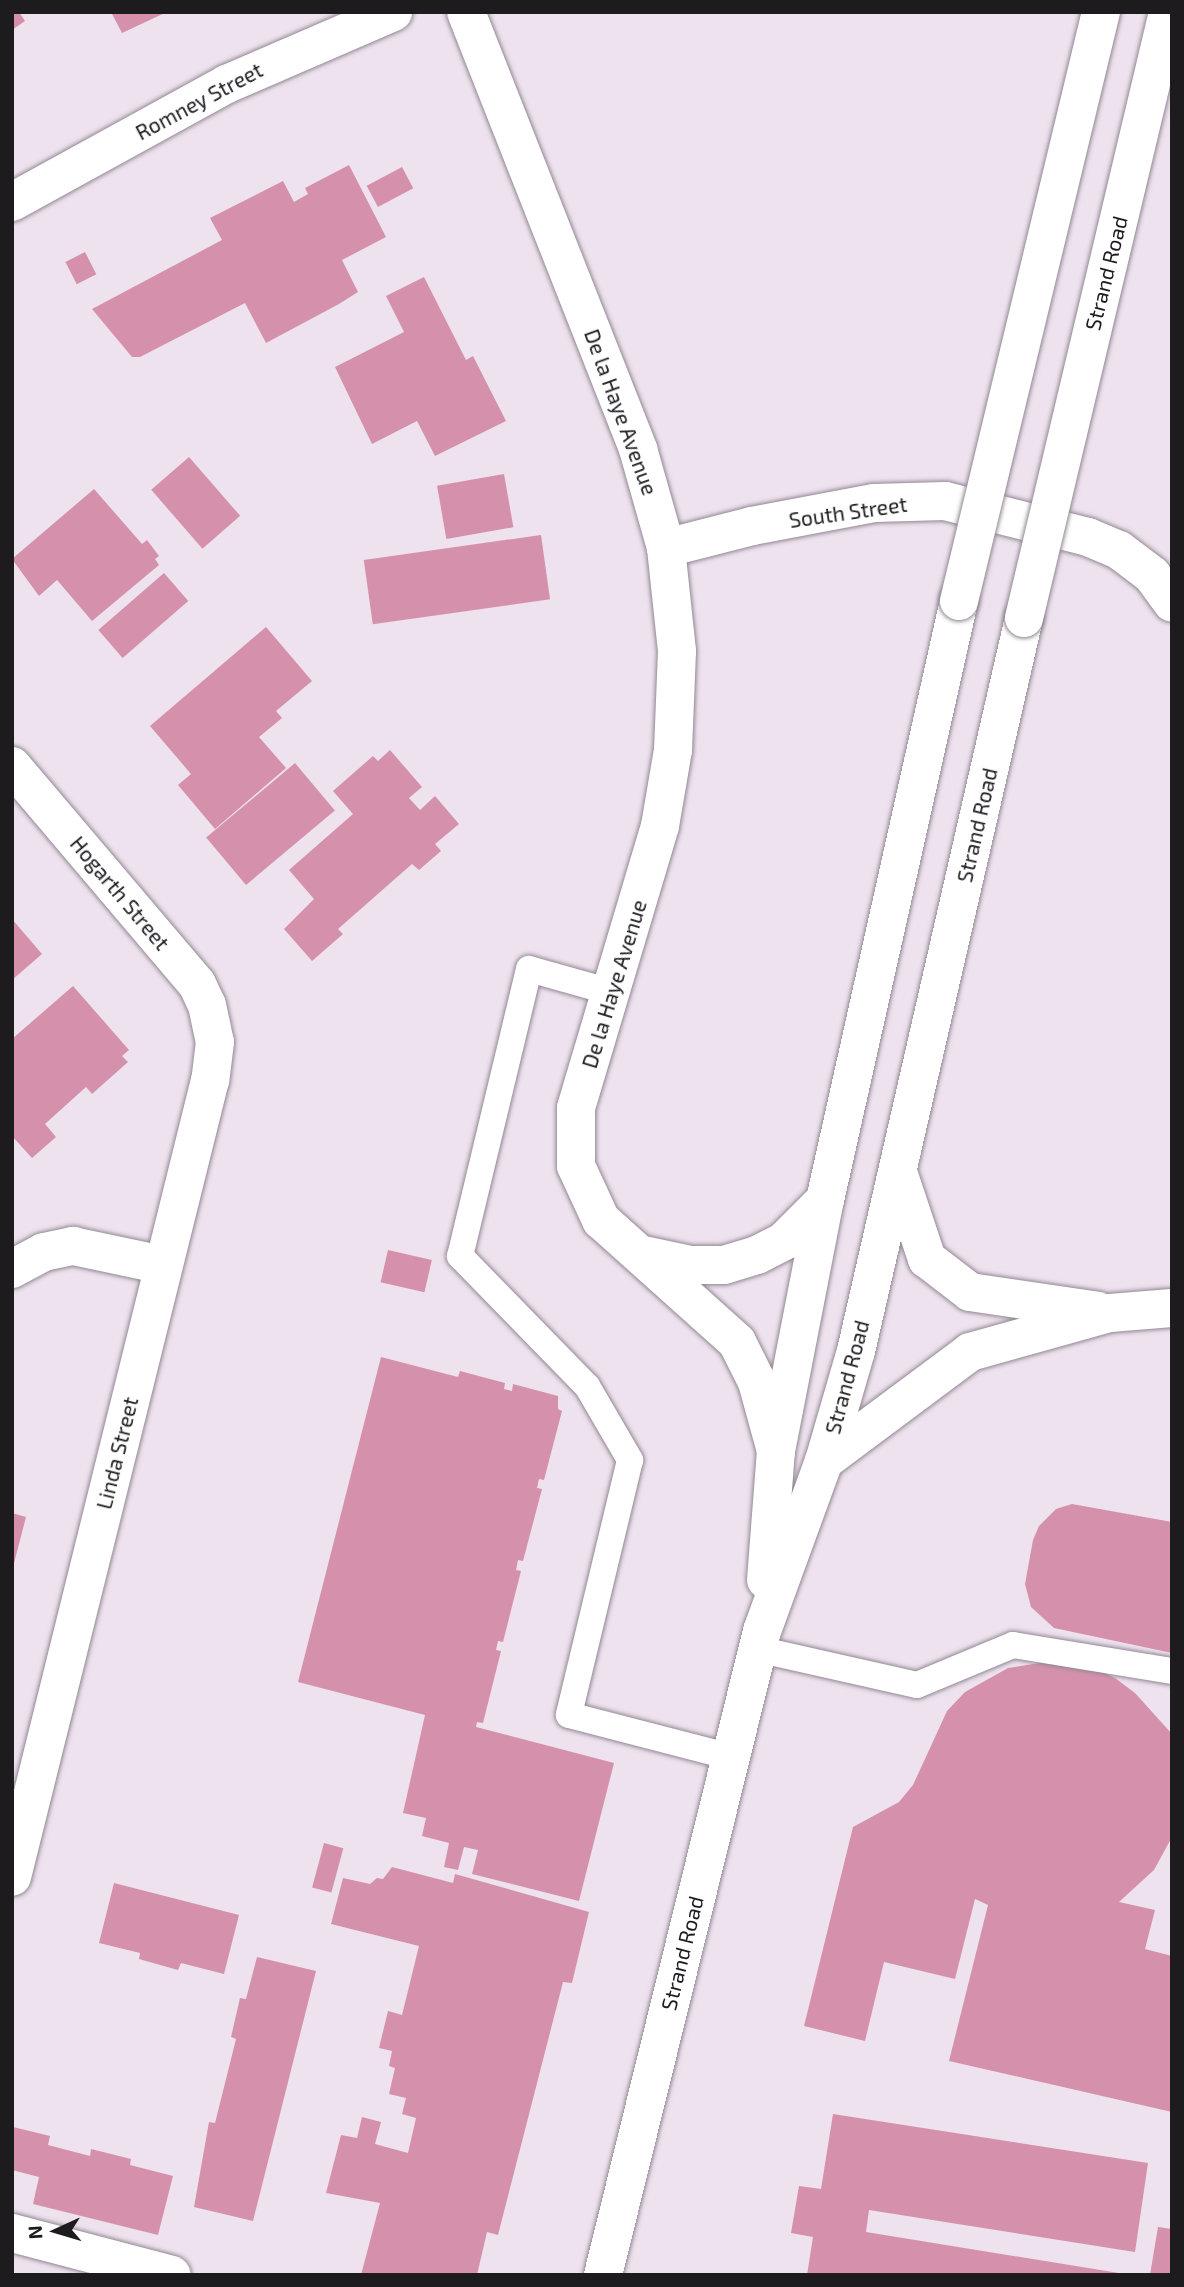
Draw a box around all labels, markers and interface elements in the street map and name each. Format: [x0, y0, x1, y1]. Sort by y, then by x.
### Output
street label: Romney Street [131, 57, 267, 145]
street label: Strand Road [1080, 213, 1132, 333]
street label: De la Haye Avenue [579, 325, 663, 499]
street label: South Street [787, 491, 909, 533]
street label: Strand Road [952, 765, 1002, 885]
street label: Hogarth Street [65, 831, 175, 955]
street label: De la Haye Avenue [576, 897, 652, 1071]
street label: Strand Road [820, 1317, 874, 1437]
street label: Linda Street [91, 1394, 143, 1512]
street label: Strand Road [656, 1893, 708, 2013]
north arrow [21, 2196, 91, 2266]
text: N [23, 2225, 47, 2240]

